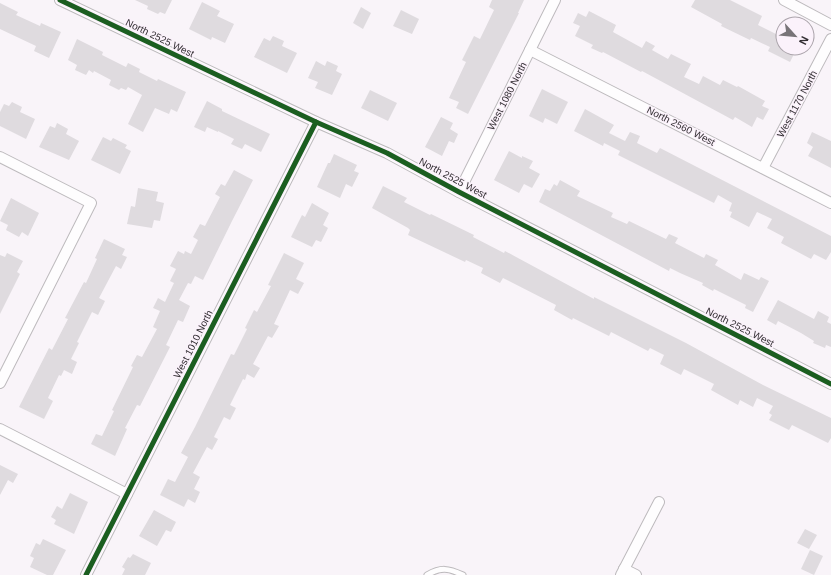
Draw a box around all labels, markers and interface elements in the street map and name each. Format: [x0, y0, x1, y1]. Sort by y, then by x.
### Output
north arrow [775, 16, 815, 56]
street label: North 2525 West [124, 17, 196, 59]
text: N [797, 34, 811, 47]
street label: West 1080 North [485, 60, 529, 132]
street label: West 1170 North [775, 69, 819, 139]
street label: North 2560 West [645, 104, 717, 148]
street label: North 2525 West [417, 156, 489, 201]
street label: North 2525 West [704, 305, 776, 349]
street label: West 1010 North [171, 308, 215, 380]

